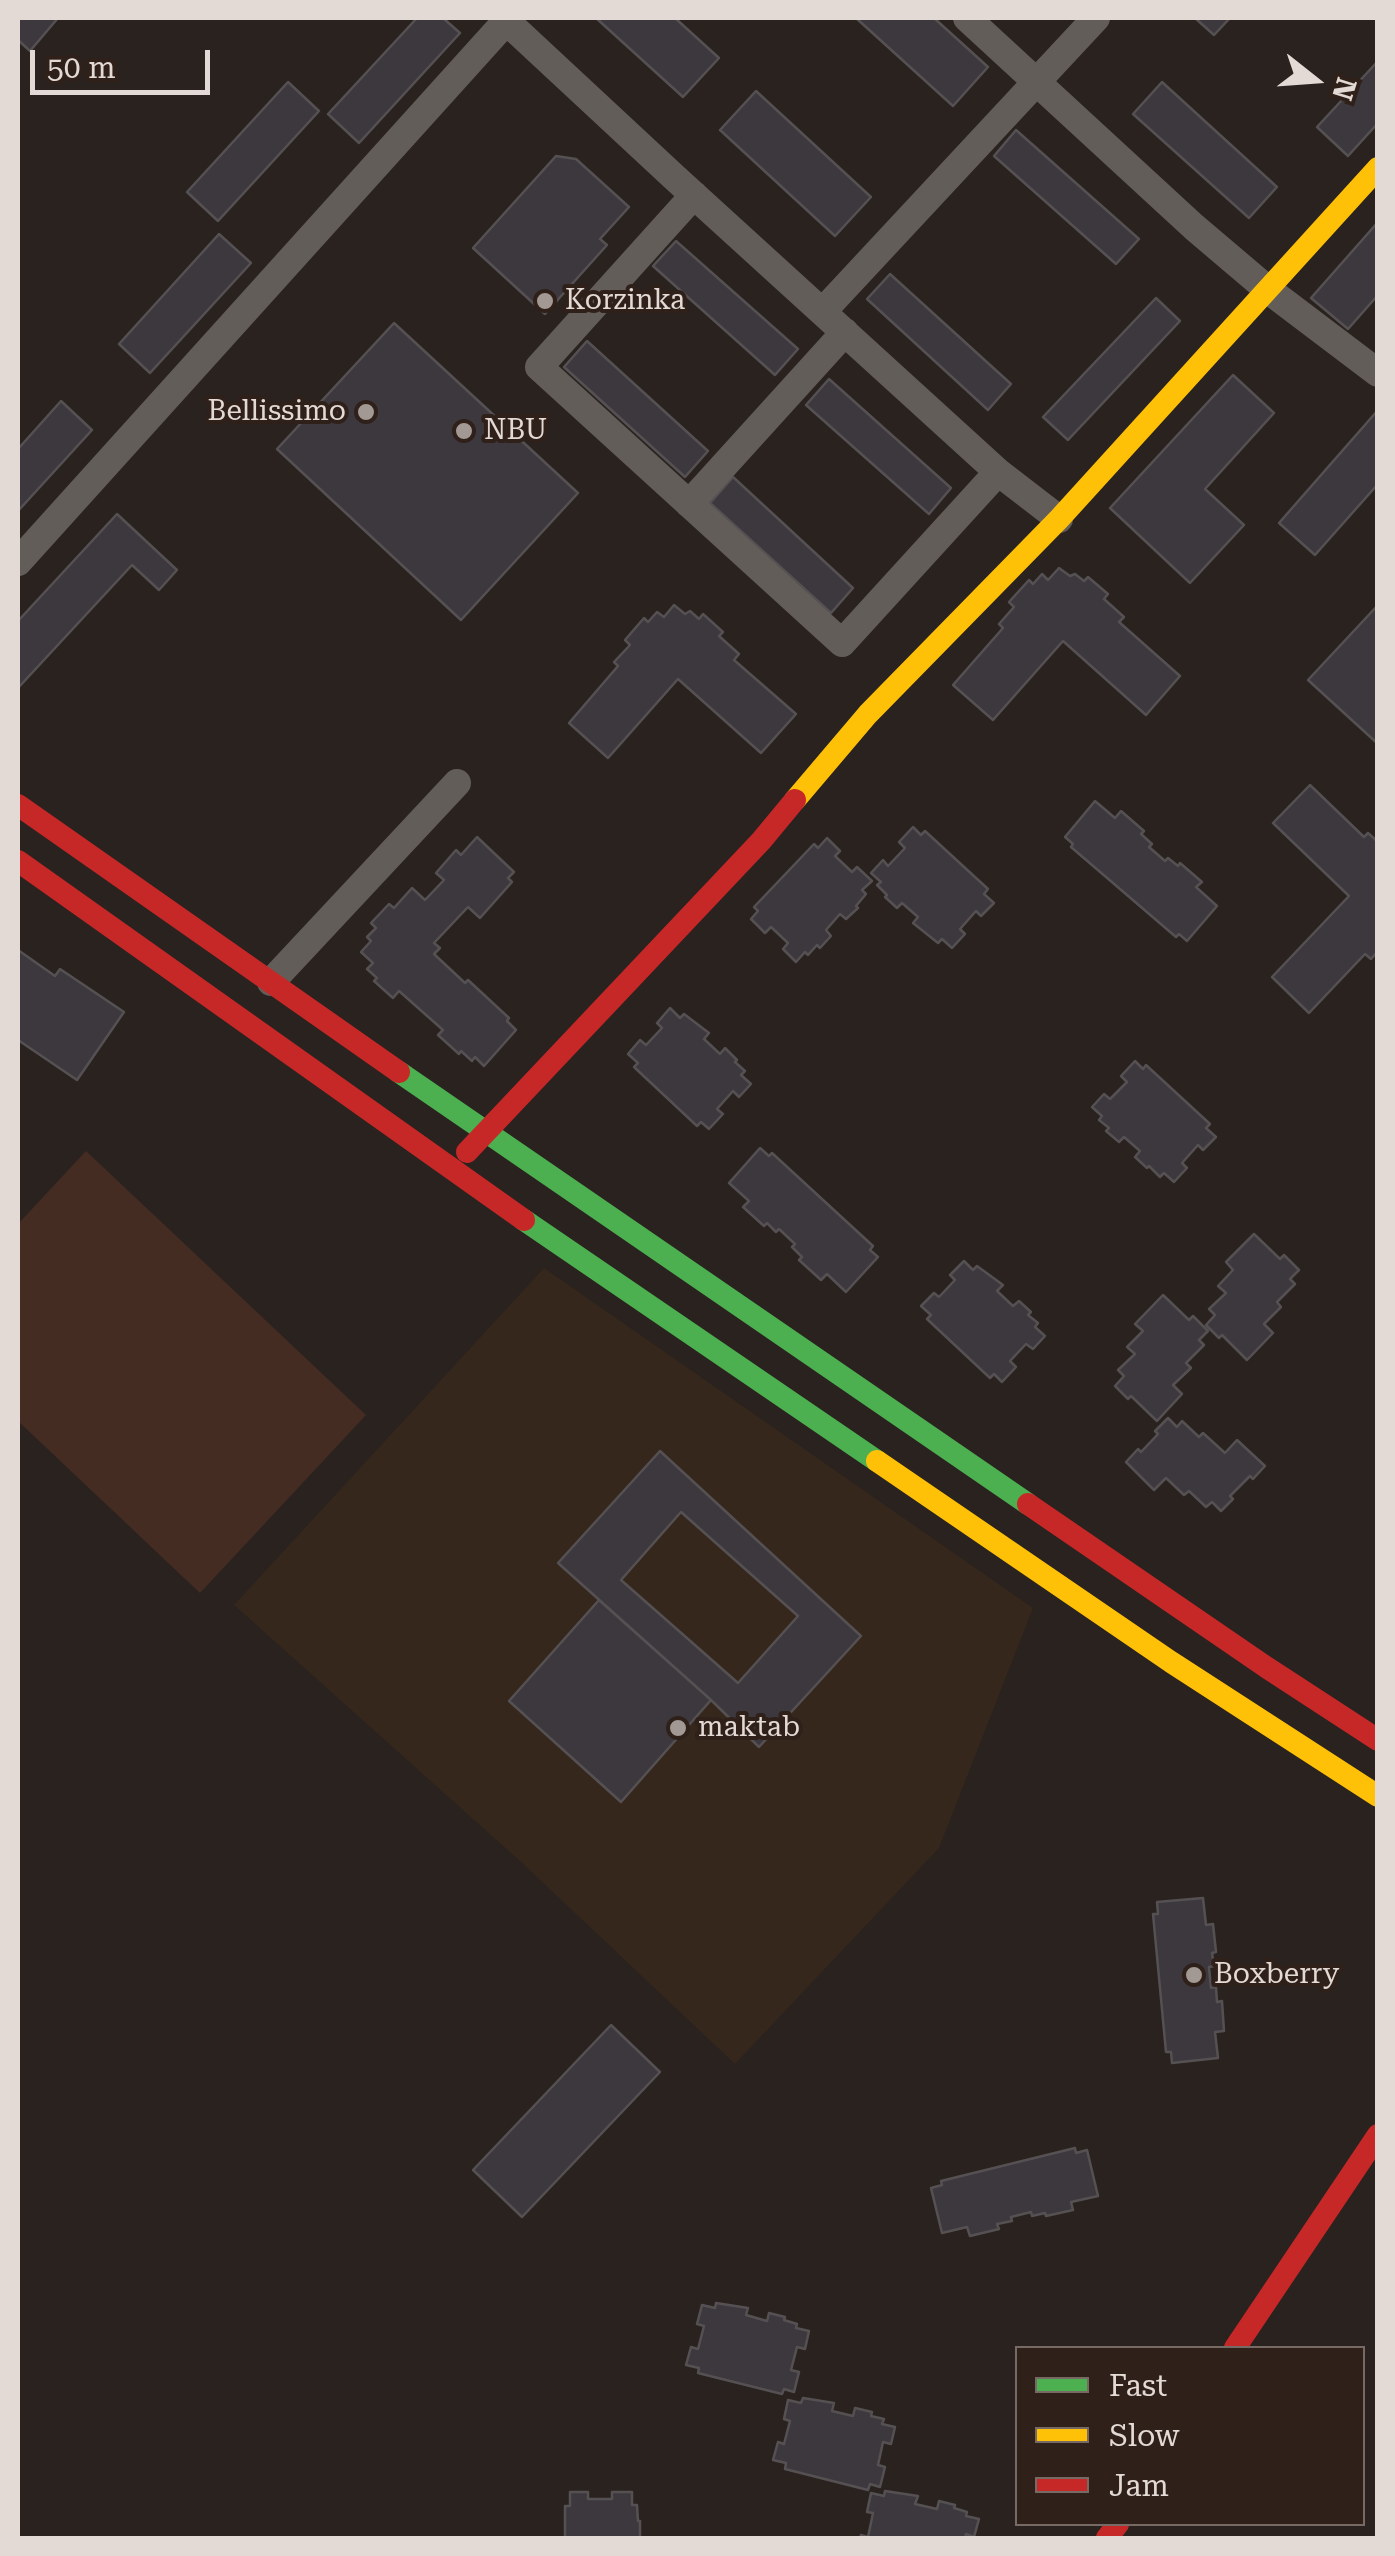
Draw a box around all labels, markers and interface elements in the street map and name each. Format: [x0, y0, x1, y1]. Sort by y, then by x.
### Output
scale bar [35, 30, 215, 92]
north arrow [1265, 30, 1365, 130]
text: 50 m [47, 50, 116, 85]
text: N [1325, 74, 1363, 104]
place label: Korzinka [565, 284, 685, 318]
marker: Korzinka [534, 290, 556, 312]
place label: Bellissimo [208, 395, 346, 429]
marker: Bellissimo [355, 401, 377, 423]
place label: NBU [484, 414, 547, 448]
marker: NBU [453, 420, 475, 442]
place label: maktab [698, 1711, 800, 1745]
marker: maktab [667, 1717, 689, 1739]
place label: Boxberry [1214, 1958, 1339, 1992]
marker: Boxberry [1183, 1964, 1205, 1986]
legend [1015, 2346, 1365, 2526]
text: Fast [1109, 2368, 1167, 2403]
text: Slow [1109, 2418, 1180, 2453]
text: Jam [1109, 2468, 1169, 2503]

